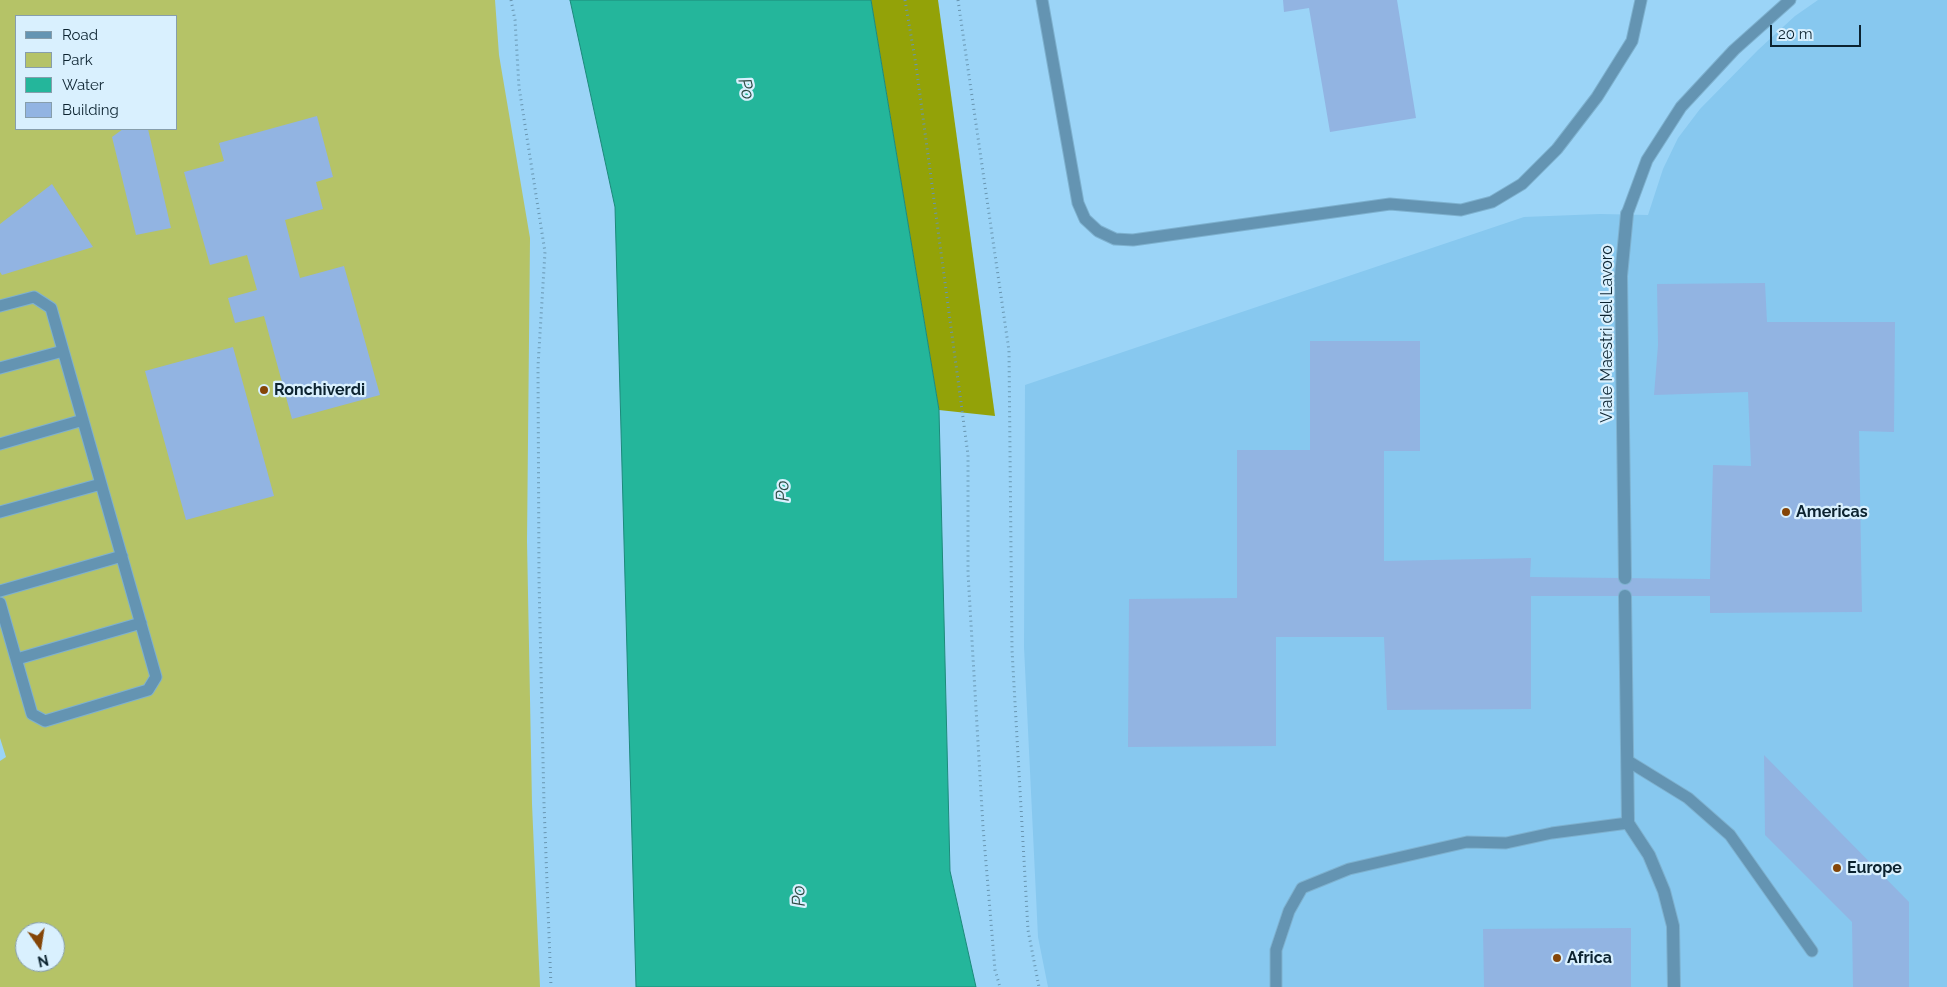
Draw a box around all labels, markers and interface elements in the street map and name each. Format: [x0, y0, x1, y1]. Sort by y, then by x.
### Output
legend [15, 15, 178, 130]
scale bar [1772, 15, 1863, 47]
text: 20 m [1778, 25, 1813, 43]
text: Road [62, 26, 98, 44]
text: Park [62, 51, 93, 69]
text: Water [62, 76, 104, 94]
water label: Po [733, 76, 759, 102]
text: Building [62, 101, 119, 119]
street label: Viale Maestri del Lavoro [1597, 245, 1617, 423]
place label: Ronchiverdi [274, 380, 365, 400]
marker: Ronchiverdi [258, 384, 270, 396]
water label: Po [772, 480, 794, 502]
place label: Americas [1796, 502, 1868, 522]
marker: Americas [1780, 506, 1792, 518]
place label: Europe [1847, 858, 1902, 878]
marker: Europe [1831, 862, 1843, 874]
water label: Po [788, 885, 810, 907]
north arrow [15, 922, 65, 972]
place label: Africa [1567, 948, 1612, 968]
text: N [36, 952, 50, 970]
marker: Africa [1551, 952, 1563, 964]

